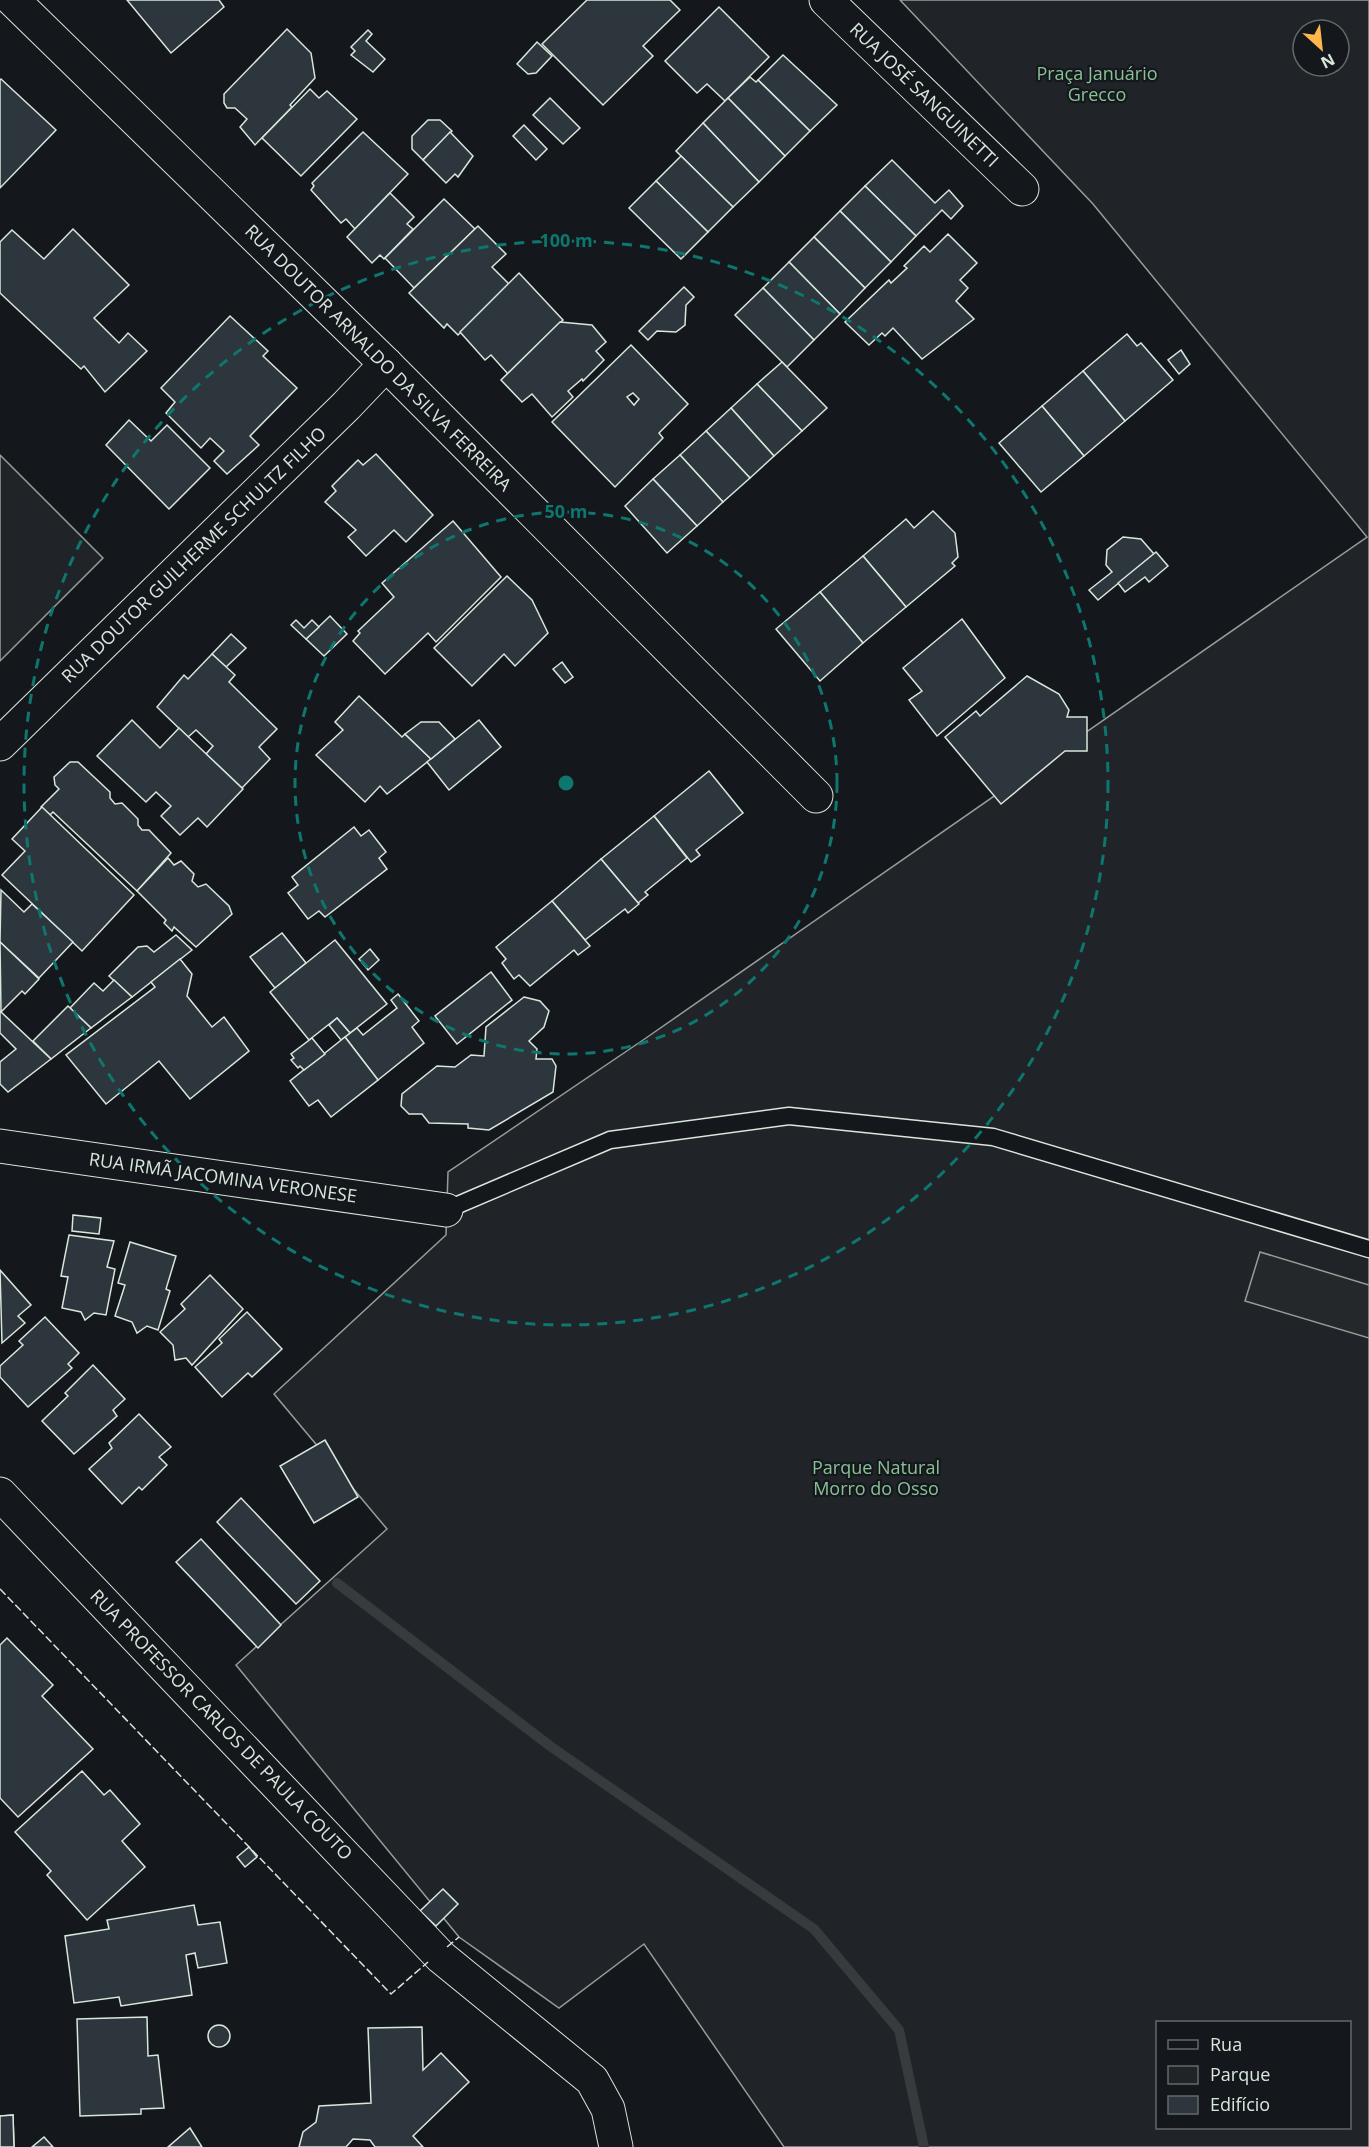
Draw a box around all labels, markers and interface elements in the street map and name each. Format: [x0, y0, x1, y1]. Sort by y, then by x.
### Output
street label: RUA JOSÉ SANGUINETTI [845, 17, 1004, 172]
north arrow [1291, 18, 1351, 78]
text: N [1317, 49, 1339, 74]
park label: Praça Januário Grecco [1036, 61, 1158, 106]
street label: RUA DOUTOR ARNALDO DA SILVA FERREIRA [240, 219, 518, 496]
text: 100 m [539, 228, 593, 252]
street label: RUA DOUTOR GUILHERME SCHULTZ FILHO [56, 421, 331, 688]
text: 50 m [545, 499, 587, 523]
centre of rings [556, 773, 576, 793]
street label: RUA IRMÃ JACOMINA VERONESE [88, 1146, 359, 1208]
park label: Parque Natural Morro do Osso [812, 1455, 940, 1500]
street label: RUA PROFESSOR CARLOS DE PAULA COUTO [85, 1584, 358, 1865]
legend [1156, 2021, 1351, 2129]
text: Rua [1210, 2032, 1242, 2056]
text: Parque [1210, 2062, 1270, 2086]
text: Edifício [1210, 2092, 1270, 2116]

